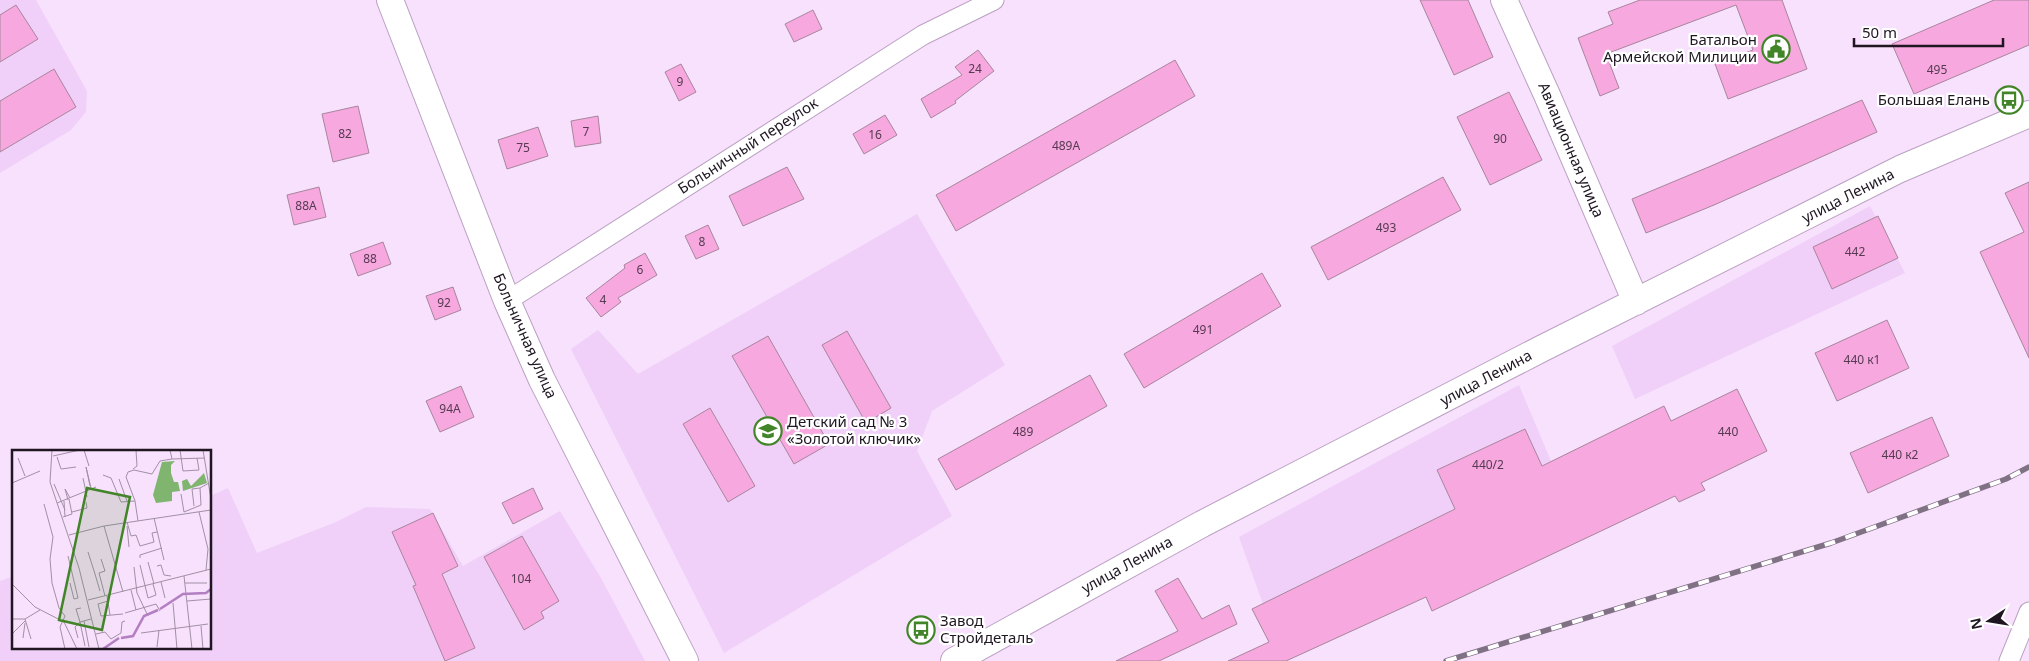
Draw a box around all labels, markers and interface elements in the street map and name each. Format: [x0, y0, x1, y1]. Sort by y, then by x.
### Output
scale bar [1854, 15, 2003, 47]
text: 50 m [1862, 22, 1897, 42]
place label: Батальон Армейской Милиции [1603, 29, 1757, 66]
public building icon: Батальон Армейской Милиции [1761, 34, 1791, 64]
house number: 24 [968, 60, 982, 77]
house number: 495 [1927, 61, 1947, 78]
house number: 9 [677, 73, 684, 90]
street label: Авиационная улица [1534, 79, 1609, 220]
bus stop icon: Большая Елань [1994, 85, 2024, 115]
place label: Большая Елань [1878, 89, 1990, 109]
street label: Больничный переулок [674, 92, 821, 198]
house number: 7 [583, 123, 590, 140]
house number: 82 [338, 125, 352, 142]
house number: 16 [868, 126, 882, 143]
house number: 90 [1493, 130, 1507, 147]
house number: 489А [1052, 137, 1080, 154]
house number: 75 [516, 139, 530, 156]
street label: улица Ленина [1798, 163, 1897, 227]
house number: 88А [295, 197, 317, 214]
house number: 493 [1376, 219, 1396, 236]
house number: 8 [699, 233, 706, 250]
house number: 442 [1845, 243, 1865, 260]
house number: 88 [363, 250, 377, 267]
house number: 6 [637, 261, 644, 278]
street label: Больничная улица [489, 270, 563, 401]
house number: 4 [600, 291, 607, 308]
house number: 92 [437, 294, 451, 311]
house number: 491 [1193, 321, 1213, 338]
street label: улица Ленина [1436, 345, 1535, 410]
house number: 440 к1 [1844, 351, 1880, 368]
house number: 94А [439, 400, 461, 417]
place label: Детский сад № 3 «Золотой ключик» [787, 411, 921, 448]
school or university icon: Детский сад № 3 «Золотой ключик» [753, 416, 783, 446]
house number: 489 [1013, 423, 1033, 440]
house number: 440 [1718, 423, 1738, 440]
house number: 440 к2 [1882, 446, 1919, 463]
inset map [12, 450, 211, 648]
house number: 440/2 [1472, 456, 1504, 473]
street label: улица Ленина [1077, 531, 1176, 597]
house number: 104 [511, 570, 531, 587]
north arrow [1964, 596, 2014, 646]
place label: Завод Стройдеталь [940, 610, 1033, 647]
bus stop icon: Завод Стройдеталь [906, 615, 936, 645]
text: N [1965, 616, 1986, 631]

